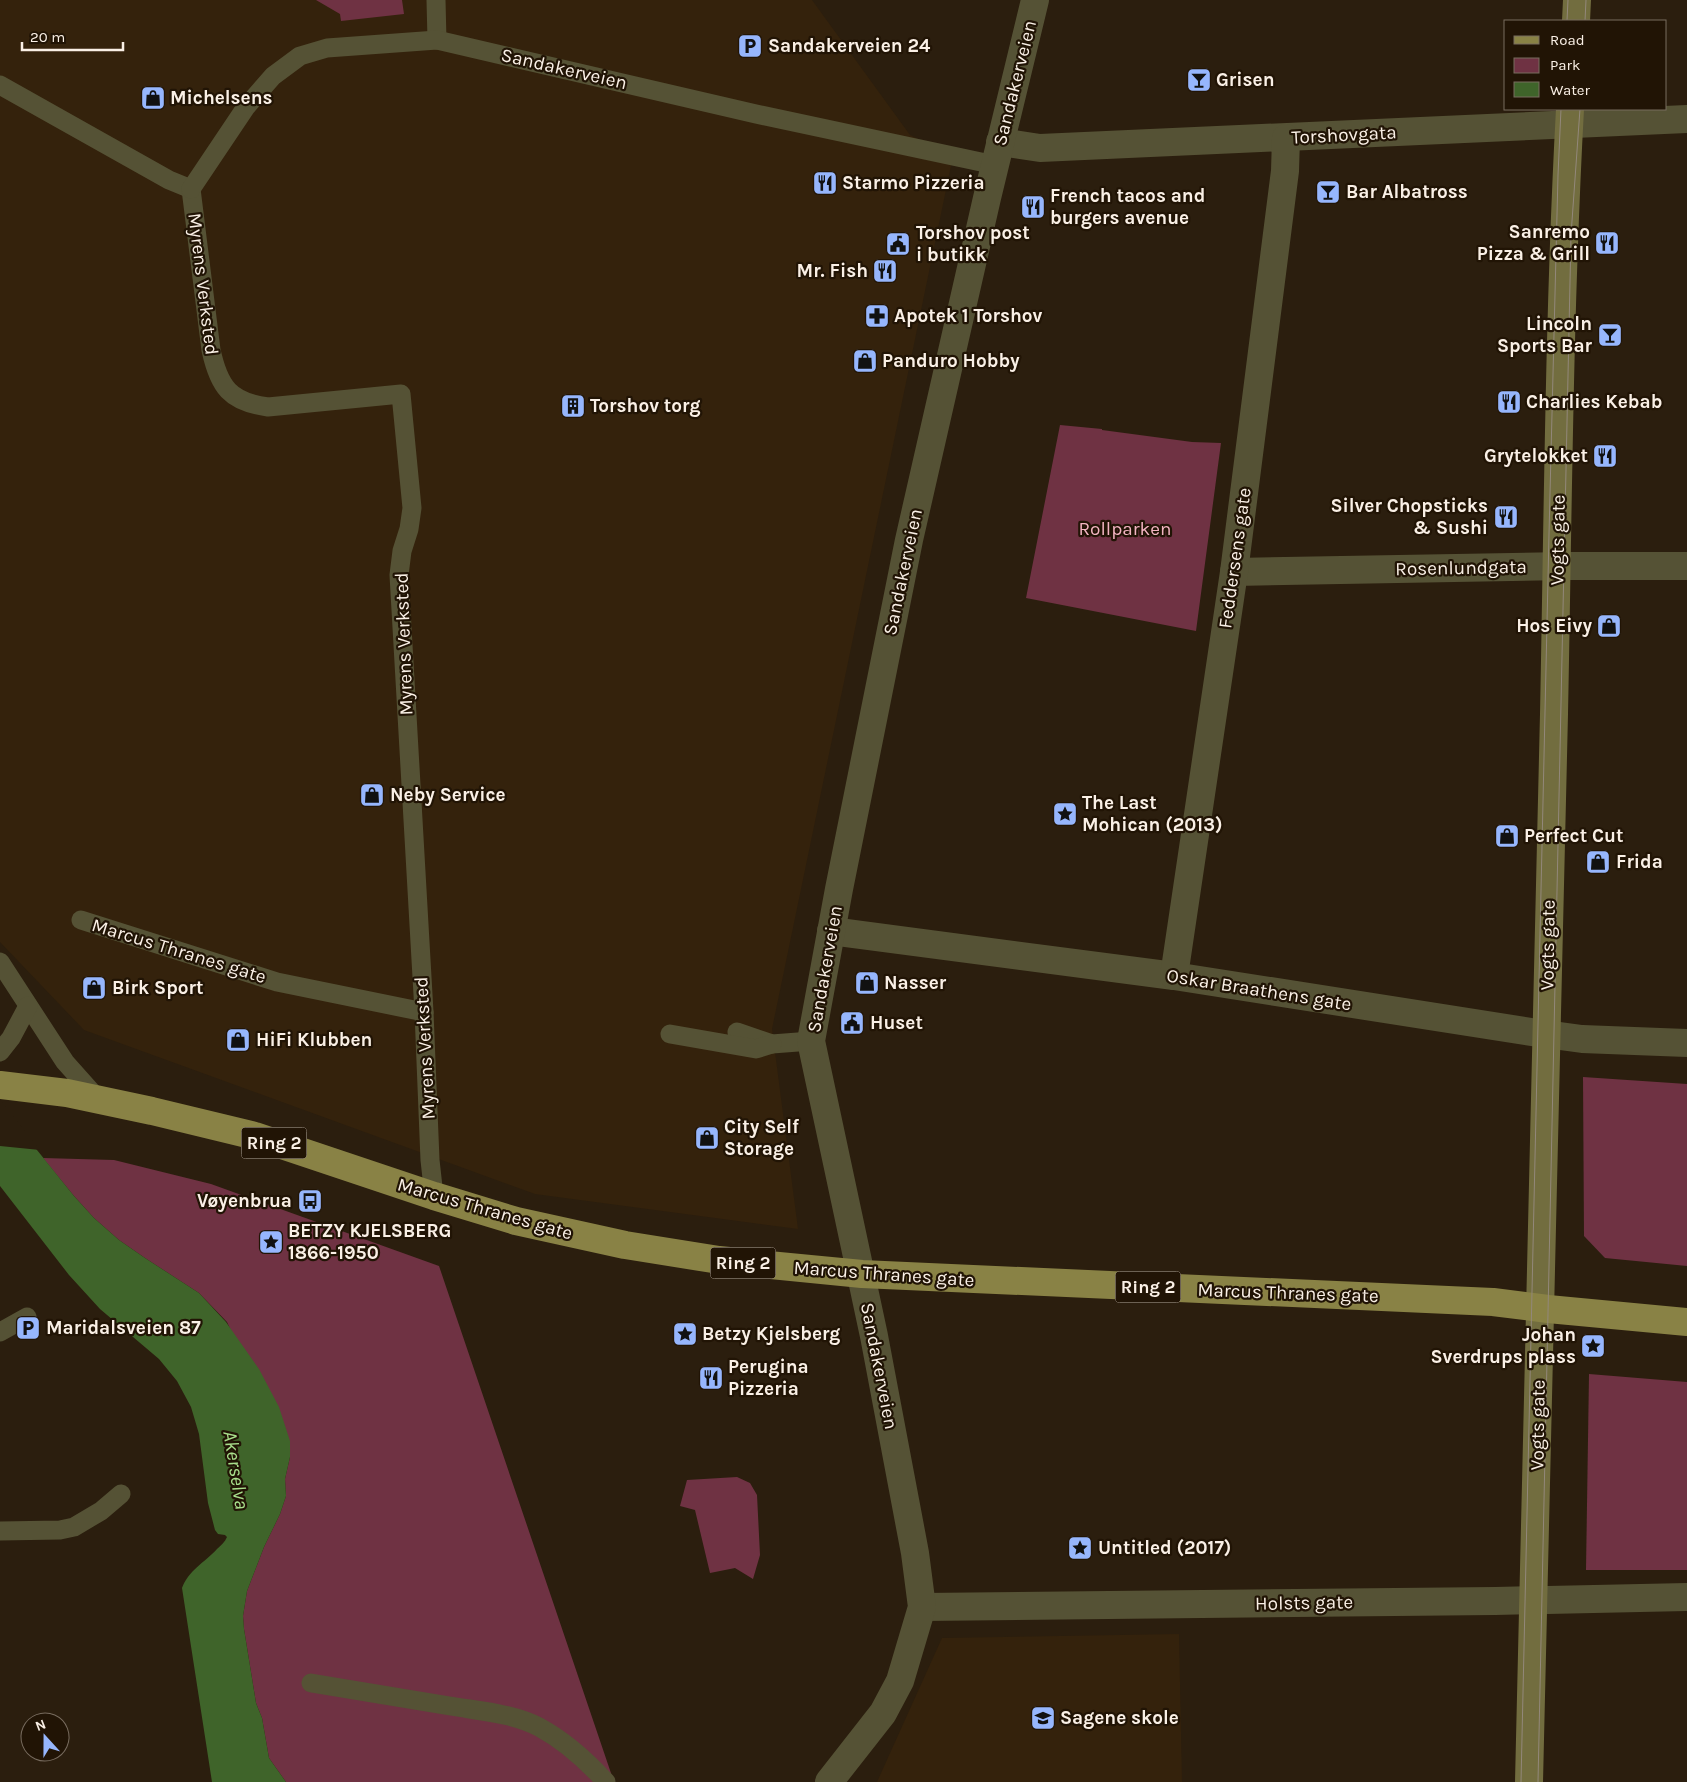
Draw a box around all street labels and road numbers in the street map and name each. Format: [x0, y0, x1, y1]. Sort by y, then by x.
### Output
street label: Sandakerveien [989, 18, 1041, 148]
street label: Sandakerveien [499, 44, 629, 94]
street label: Torshovgata [1291, 121, 1397, 149]
street label: Myrens Verksted [183, 212, 223, 356]
street label: Feddersens gate [1214, 486, 1256, 630]
street label: Vogts gate [1546, 494, 1570, 586]
street label: Sandakerveien [879, 507, 927, 637]
street label: Rosenlundgata [1395, 556, 1527, 580]
street label: Myrens Verksted [391, 572, 417, 716]
street label: Vogts gate [1536, 899, 1560, 991]
street label: Sandakerveien [803, 904, 847, 1034]
street label: Marcus Thranes gate [89, 914, 269, 988]
street label: Oskar Braathens gate [1165, 965, 1353, 1015]
street label: Myrens Verksted [410, 976, 440, 1120]
road number: Ring 2 [242, 1128, 306, 1158]
street label: Marcus Thranes gate [395, 1173, 575, 1245]
road number: Ring 2 [710, 1248, 776, 1278]
street label: Marcus Thranes gate [793, 1257, 975, 1291]
road number: Ring 2 [1116, 1272, 1180, 1302]
street label: Marcus Thranes gate [1197, 1279, 1379, 1307]
street label: Sandakerveien [856, 1301, 902, 1431]
street label: Vogts gate [1526, 1379, 1550, 1471]
street label: Holsts gate [1255, 1591, 1353, 1615]

